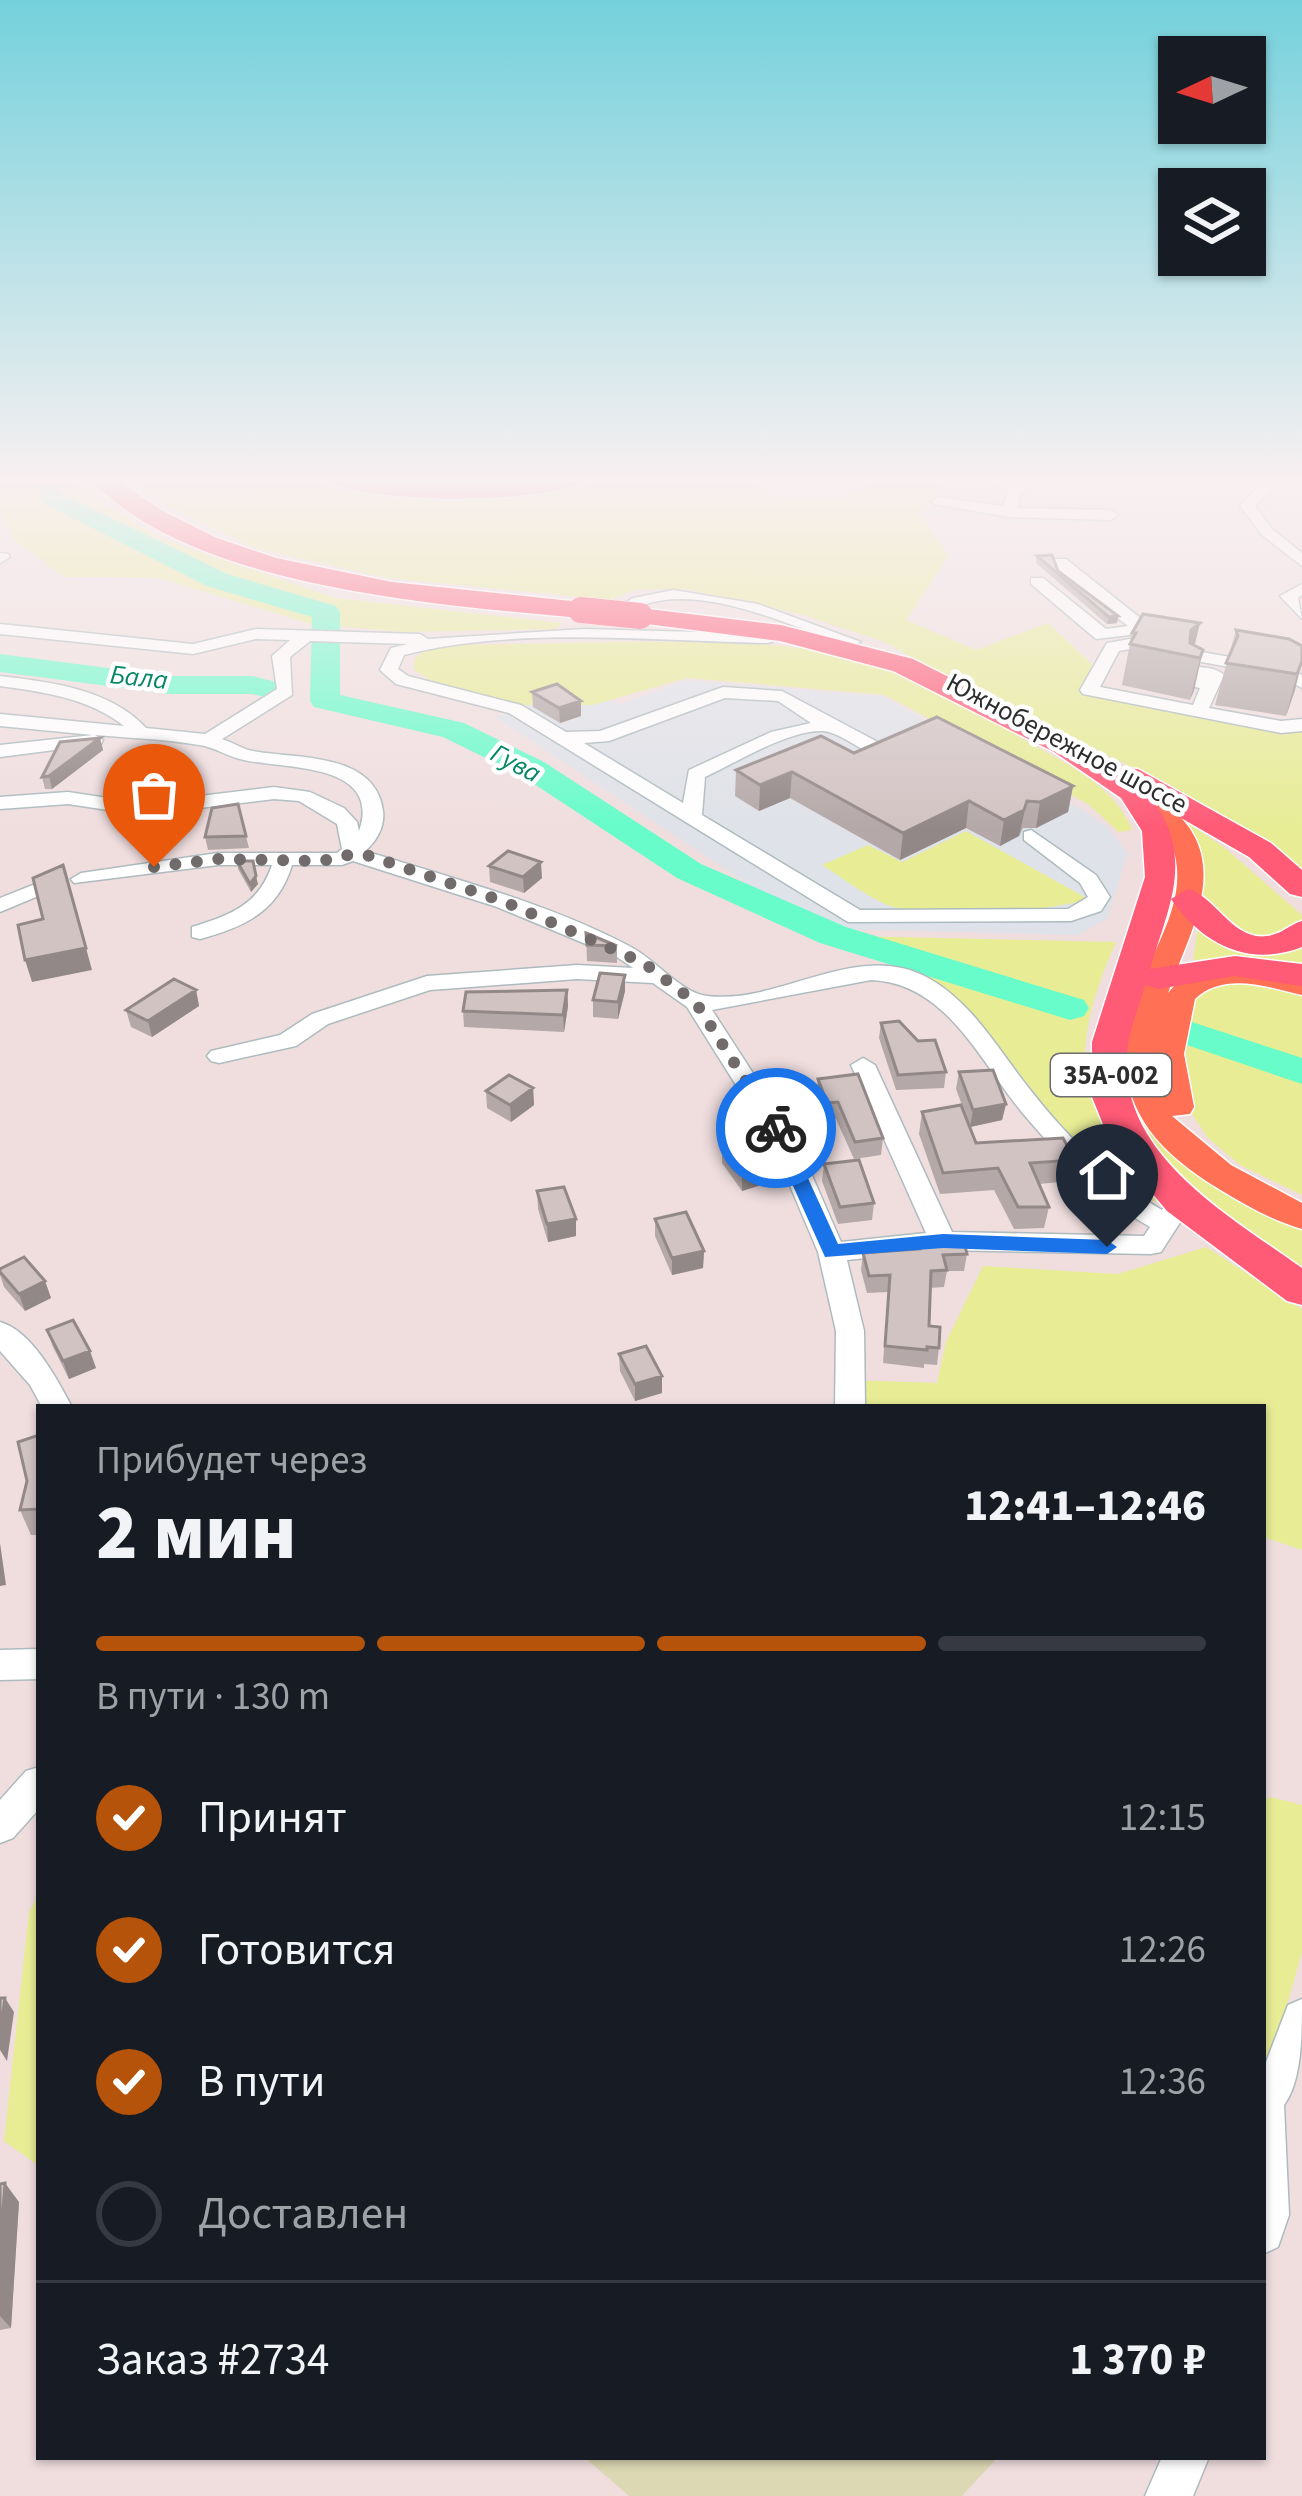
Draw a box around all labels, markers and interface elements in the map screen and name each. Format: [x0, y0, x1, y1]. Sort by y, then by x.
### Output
north arrow [1158, 36, 1266, 144]
map controls [1158, 36, 1266, 276]
button: layers [1158, 168, 1266, 276]
water label: Бала [108, 655, 170, 700]
street label: Южнобережное шоссе [939, 663, 1194, 824]
water label: Гува [484, 734, 548, 793]
pin [103, 744, 205, 867]
icon: bag [121, 762, 187, 828]
road number: 35А-002 [1051, 1054, 1171, 1096]
courier [716, 1068, 836, 1188]
icon: bike [743, 1095, 809, 1161]
pin [1056, 1124, 1158, 1247]
icon: home [1074, 1142, 1140, 1208]
text: Прибудет через [96, 1433, 367, 1489]
text: 12:41–12:46 [964, 1474, 1206, 1538]
text: 2 мин [96, 1478, 297, 1589]
text: В пути · 130 m [96, 1669, 330, 1725]
icon: check [96, 1785, 162, 1851]
text: Принят [198, 1786, 347, 1850]
text: 12:15 [1119, 1790, 1206, 1846]
icon: check [96, 1917, 162, 1983]
text: Готовится [198, 1918, 395, 1982]
text: 12:26 [1119, 1922, 1206, 1978]
icon: check [96, 2049, 162, 2115]
text: В пути [198, 2050, 326, 2114]
text: 12:36 [1119, 2054, 1206, 2110]
text: Доставлен [198, 2182, 408, 2246]
text: Заказ #2734 [96, 2328, 329, 2392]
text: 1 370 ₽ [1069, 2328, 1206, 2392]

